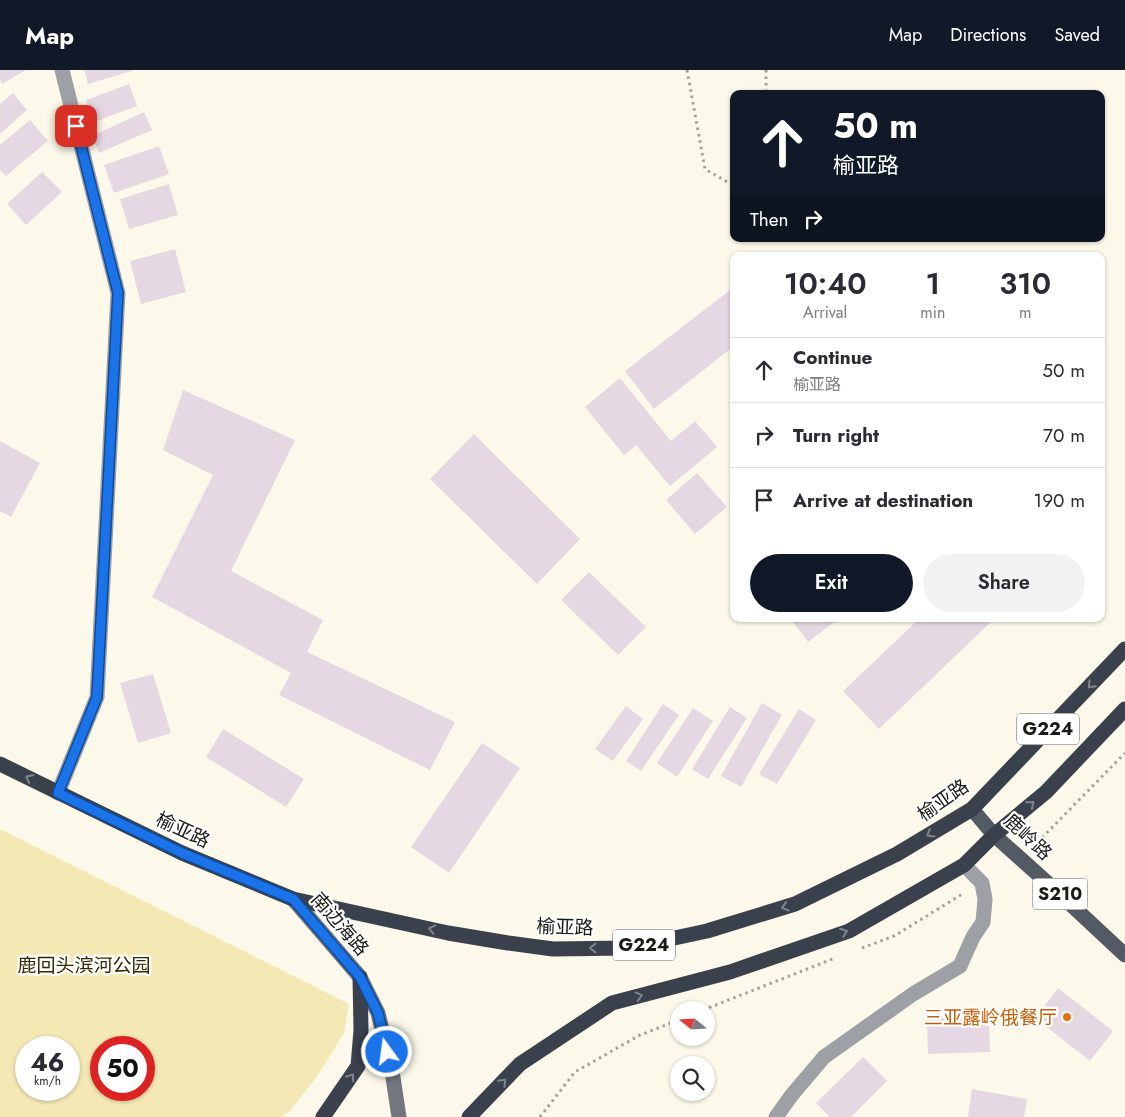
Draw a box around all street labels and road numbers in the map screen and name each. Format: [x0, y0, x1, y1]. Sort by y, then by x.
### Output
road number: G224 [1017, 714, 1079, 744]
street label: 榆亚路 [912, 773, 974, 827]
street label: 榆亚路 [151, 806, 215, 854]
street label: 鹿岭路 [998, 808, 1058, 866]
road number: S210 [1032, 879, 1088, 910]
street label: 南边海路 [305, 886, 375, 962]
street label: 榆亚路 [536, 913, 594, 941]
road number: G224 [613, 930, 675, 960]

